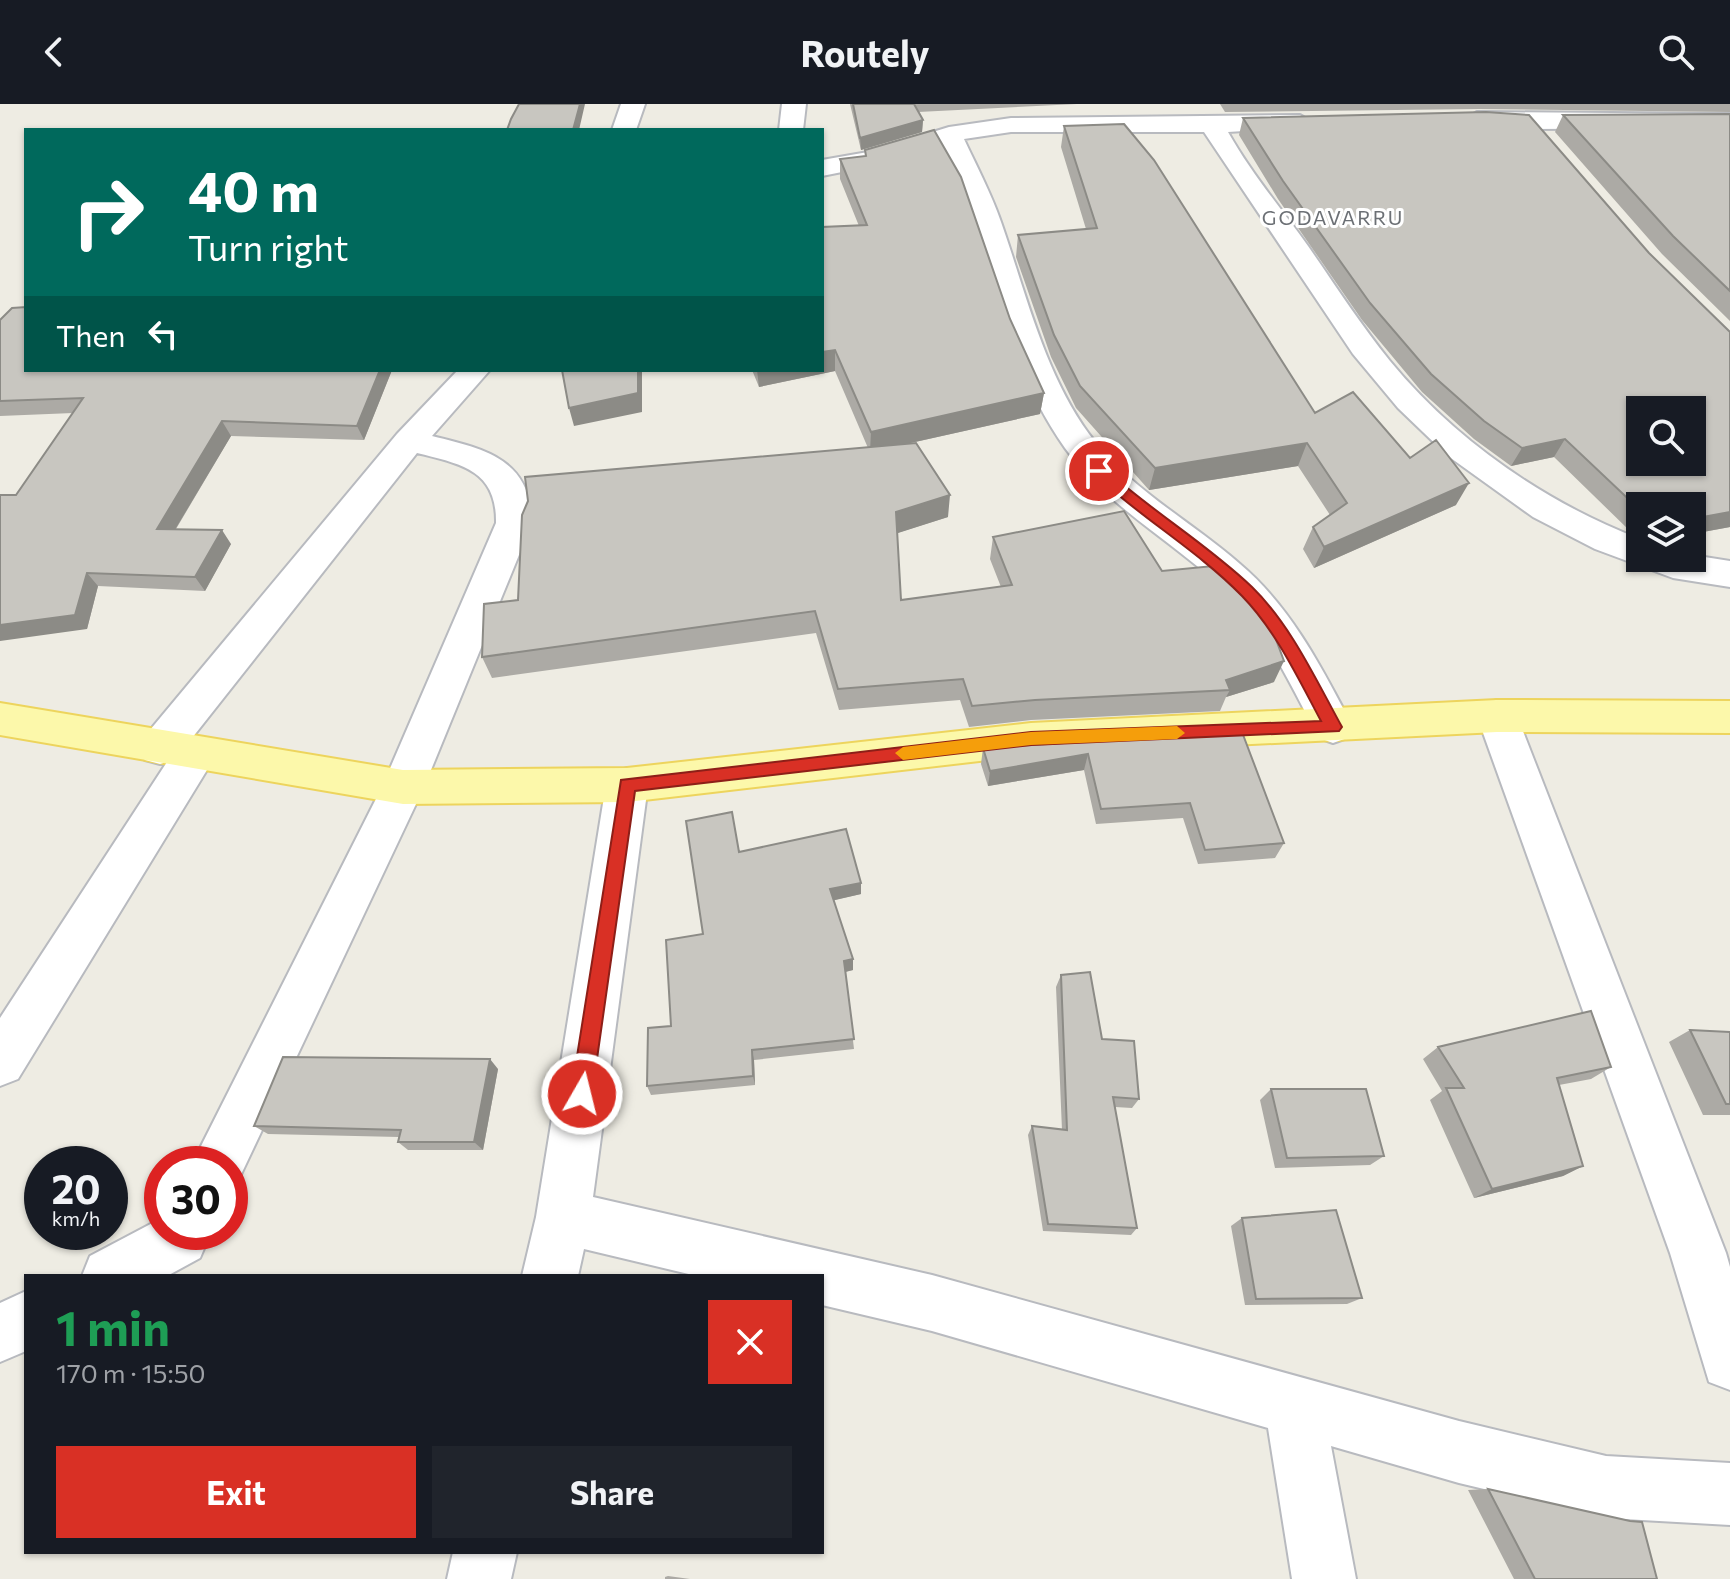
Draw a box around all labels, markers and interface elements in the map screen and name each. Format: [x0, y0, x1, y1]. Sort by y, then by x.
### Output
icon: back [32, 30, 76, 74]
text: Routely [800, 30, 930, 74]
icon: search [1654, 30, 1698, 74]
text: 40 m [188, 155, 319, 224]
icon: right [56, 160, 160, 264]
district label: GODAVARRU [1262, 205, 1404, 229]
text: Turn right [188, 224, 349, 268]
icon: left [141, 312, 185, 356]
text: Then [56, 316, 125, 353]
map controls [1626, 396, 1706, 572]
button: search [1626, 396, 1706, 476]
pin [1065, 437, 1133, 505]
icon: arrive [1077, 449, 1121, 493]
button: layers [1626, 492, 1706, 572]
position arrow [540, 1052, 624, 1136]
speed limit sign: 30 [144, 1146, 248, 1250]
text: 20 [51, 1163, 101, 1212]
text: km/h [52, 1206, 100, 1230]
text: 1 min [56, 1297, 170, 1356]
button: close [708, 1300, 792, 1384]
text: 170 m · 15:50 [56, 1357, 206, 1388]
button: Exit [56, 1446, 416, 1538]
button: Share [432, 1446, 792, 1538]

